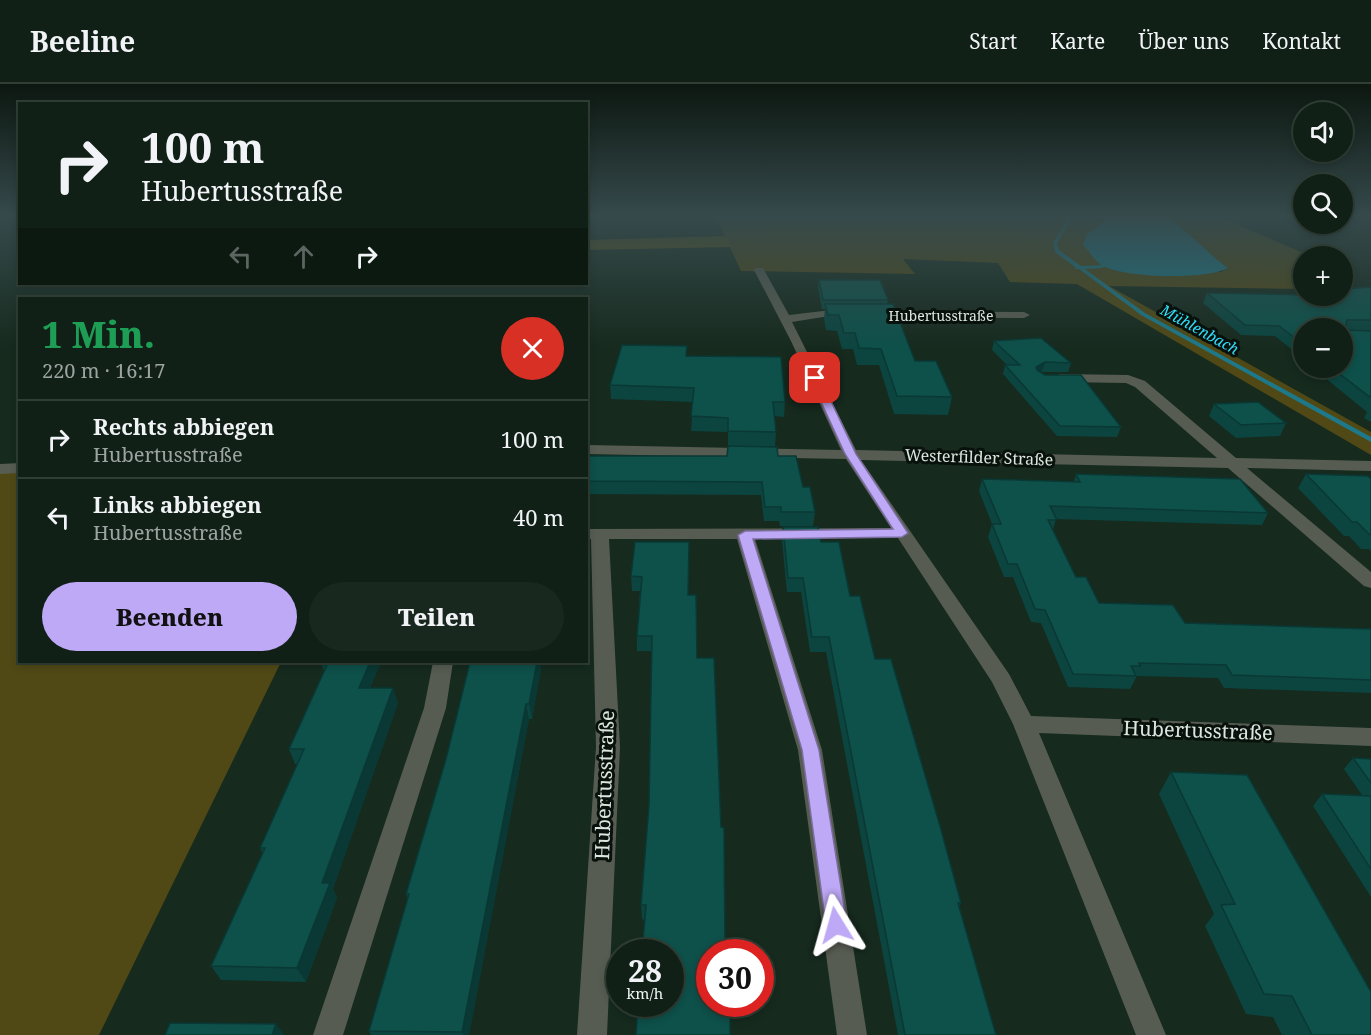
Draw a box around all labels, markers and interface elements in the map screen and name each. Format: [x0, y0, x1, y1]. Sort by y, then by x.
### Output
text: Beeline [30, 22, 135, 60]
text: Start [969, 27, 1017, 55]
text: Karte [1050, 27, 1105, 55]
text: Über uns [1138, 27, 1229, 55]
text: Kontakt [1262, 27, 1341, 55]
map controls [1293, 102, 1353, 378]
button: sound [1293, 102, 1353, 162]
text: 100 m [141, 118, 265, 175]
icon: right [42, 126, 120, 204]
text: Hubertusstraße [141, 172, 343, 209]
button: search [1293, 174, 1353, 234]
icon: left [224, 240, 257, 273]
icon: ahead [287, 240, 320, 273]
icon: right [350, 240, 383, 273]
button: + [1293, 246, 1353, 306]
water label: Mühlenbach [1156, 299, 1243, 359]
street label: Hubertusstraße [889, 306, 993, 325]
text: 1 Min. [42, 310, 155, 359]
button: close [501, 317, 564, 380]
button: − [1293, 318, 1353, 378]
pin [789, 352, 840, 403]
text: 220 m · 16:17 [42, 357, 165, 384]
icon: arrive [798, 361, 831, 394]
text: Rechts abbiegen [93, 411, 274, 441]
icon: right [42, 423, 75, 456]
text: 100 m [501, 424, 564, 454]
text: Hubertusstraße [93, 441, 243, 468]
street label: Westerfilder Straße [904, 443, 1054, 471]
text: Links abbiegen [93, 489, 262, 519]
icon: left [42, 501, 75, 534]
text: 40 m [513, 502, 564, 532]
text: Hubertusstraße [93, 519, 243, 546]
button: Beenden [42, 582, 297, 651]
button: Teilen [309, 582, 564, 651]
street label: Hubertusstraße [588, 710, 620, 860]
street label: Hubertusstraße [1123, 714, 1273, 746]
position arrow [804, 893, 868, 957]
speed limit sign: 30 [696, 939, 774, 1017]
text: 28 [628, 950, 662, 991]
text: km/h [627, 983, 663, 1003]

